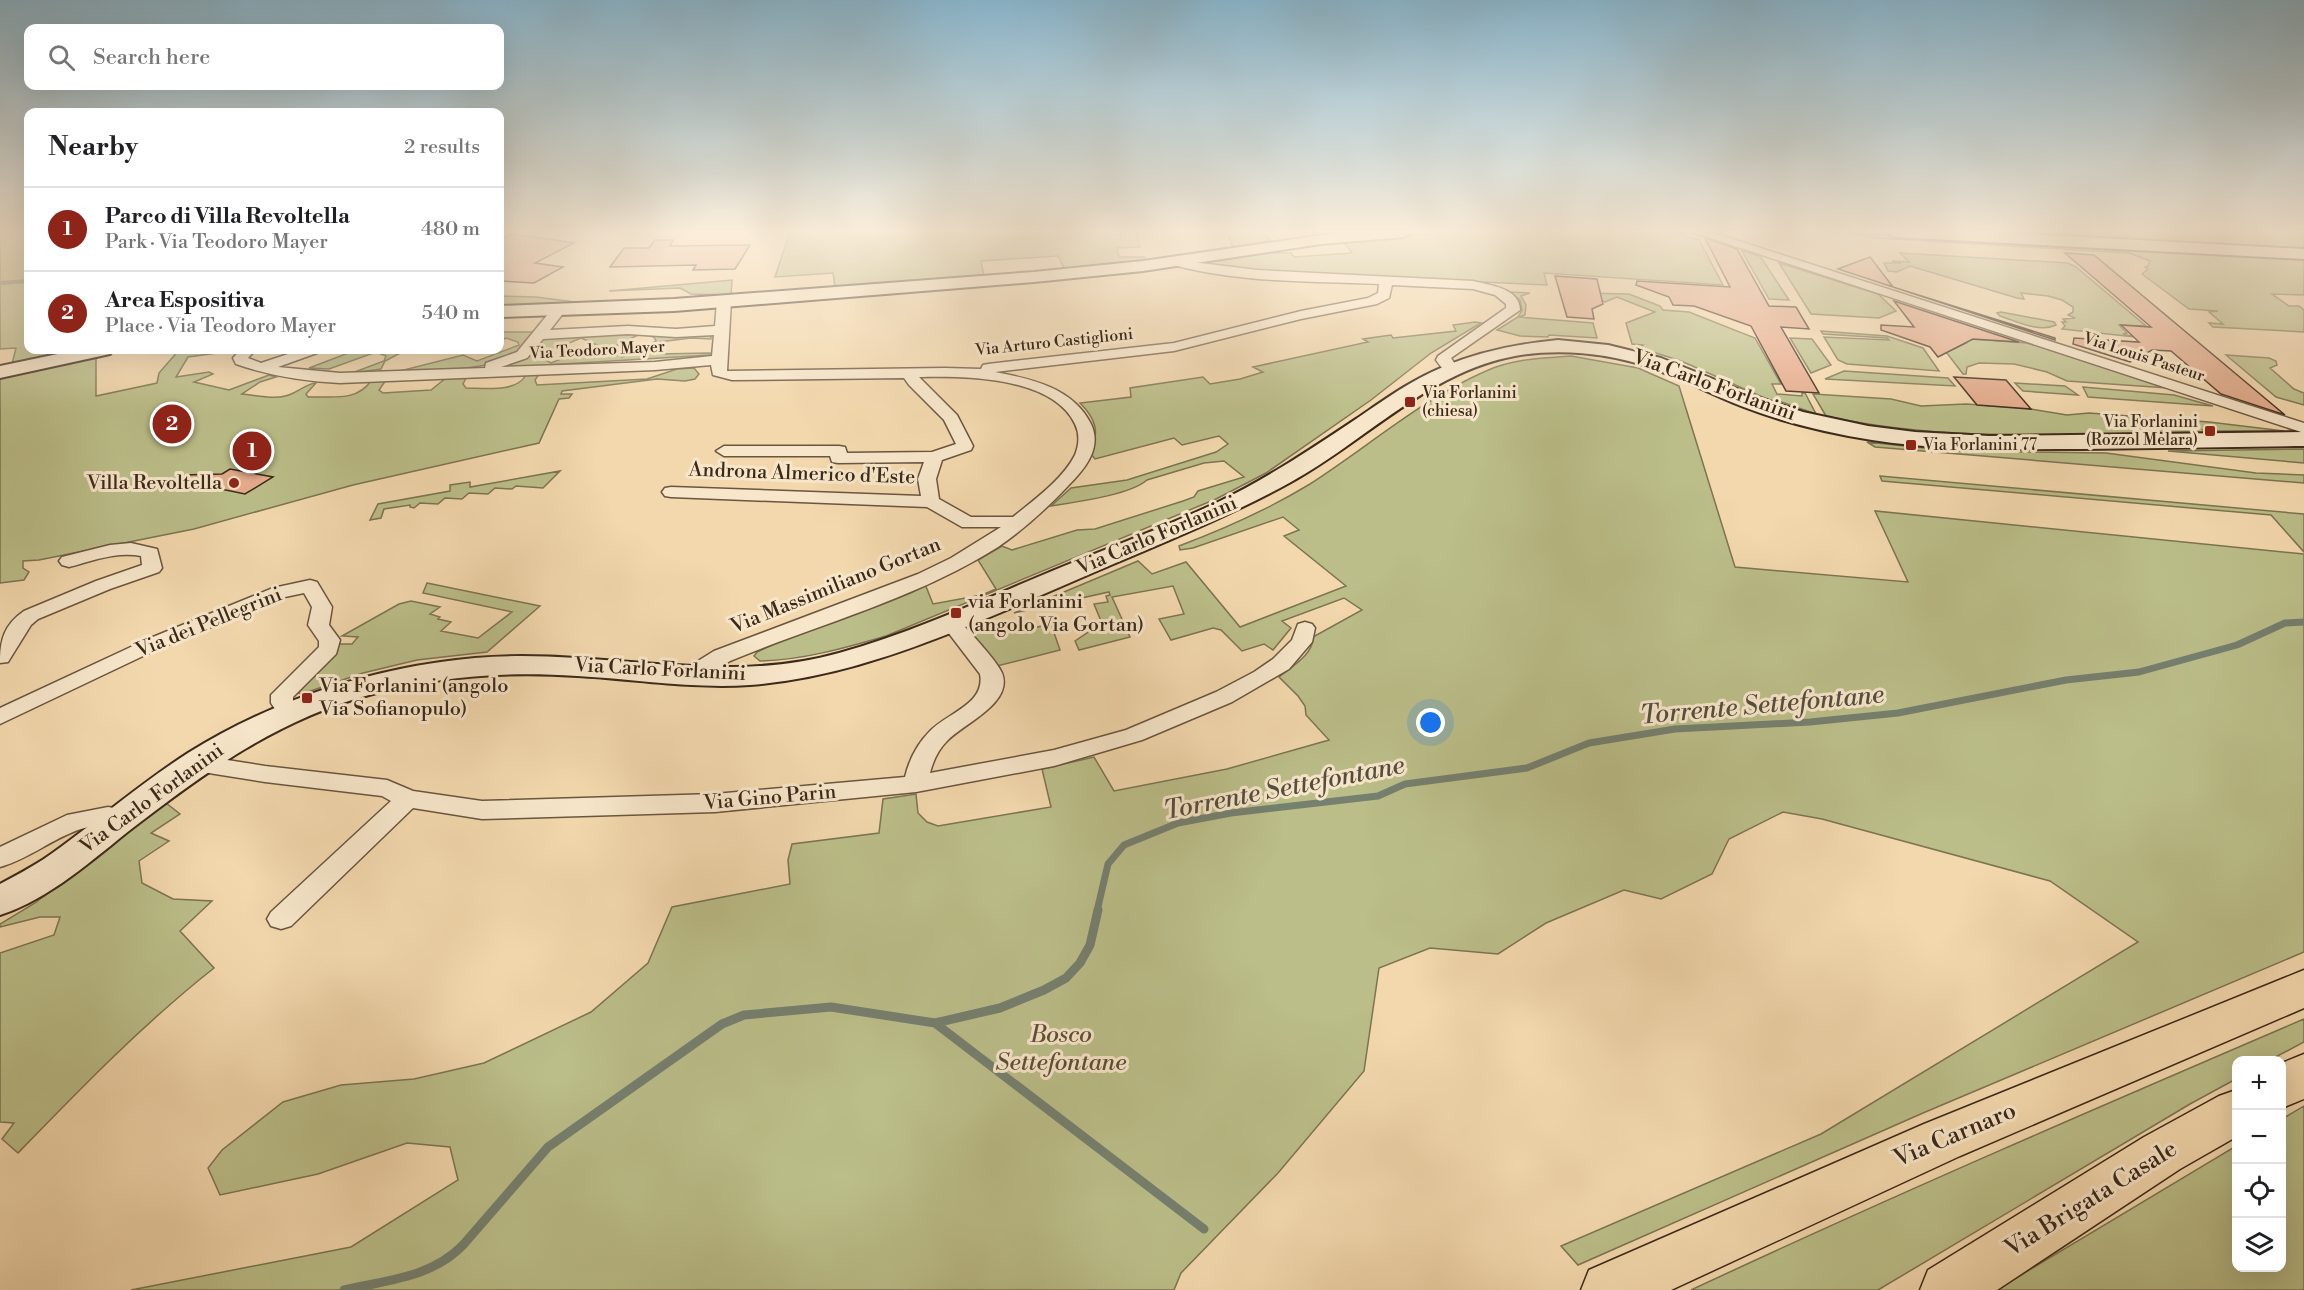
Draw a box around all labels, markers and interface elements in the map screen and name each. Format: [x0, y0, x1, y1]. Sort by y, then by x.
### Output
search box [24, 24, 504, 90]
icon: search [45, 41, 78, 74]
text: Search here [93, 44, 210, 71]
text: Nearby [48, 131, 138, 163]
text: 2 results [404, 135, 480, 160]
text: Parco di Villa Revoltella [105, 203, 350, 230]
text: 1 [63, 217, 72, 242]
text: 480 m [421, 217, 480, 242]
text: Park · Via Teodoro Mayer [105, 230, 328, 255]
text: Area Espositiva [105, 287, 265, 314]
text: 2 [61, 301, 74, 326]
text: 540 m [422, 301, 480, 326]
text: Place · Via Teodoro Mayer [105, 314, 336, 339]
street label: Via Arturo Castiglioni [973, 324, 1134, 360]
street label: Via Louis Pasteur [2080, 328, 2207, 386]
street label: Via Teodoro Mayer [528, 336, 665, 364]
street label: Via Carlo Forlanini [1628, 345, 1799, 427]
place label: Via Forlanini (chiesa) [1421, 383, 1517, 421]
marker: Via Forlanini (chiesa) [1403, 395, 1417, 409]
pin: 2 [152, 402, 192, 446]
place label: Via Forlanini (Rozzol Melara) [2086, 412, 2198, 450]
marker: Via Forlanini (Rozzol Melara) [2203, 424, 2217, 438]
pin: 1 [232, 428, 272, 474]
place label: Via Forlanini 77 [1922, 435, 2037, 455]
marker: Via Forlanini 77 [1904, 438, 1918, 452]
street label: Androna Almerico d'Este [687, 458, 916, 490]
place label: Villa Revoltella [86, 471, 223, 496]
marker: Villa Revoltella [227, 476, 241, 490]
street label: Via Carlo Forlanini [1072, 491, 1241, 581]
street label: Via Massimiliano Gortan [726, 532, 945, 640]
street label: Via dei Pellegrini [131, 582, 286, 664]
place label: via Forlanini (angolo Via Gortan) [967, 590, 1144, 638]
marker: via Forlanini (angolo Via Gortan) [949, 606, 963, 620]
street label: Via Carlo Forlanini [573, 653, 747, 687]
place label: Via Forlanini (angolo Via Sofianopulo) [318, 674, 508, 722]
water label: Torrente Settefontane [1639, 678, 1885, 732]
marker: Via Forlanini (angolo Via Sofianopulo) [300, 691, 314, 705]
your location [1416, 708, 1445, 737]
street label: Via Carlo Forlanini [74, 738, 229, 860]
water label: Torrente Settefontane [1161, 749, 1407, 827]
street label: Via Gino Parin [702, 780, 837, 816]
park label: Bosco Settefontane [996, 1020, 1126, 1078]
map controls [2232, 1056, 2286, 1272]
button: + [2232, 1056, 2286, 1110]
street label: Via Carnaro [1888, 1096, 2021, 1175]
button: − [2232, 1110, 2286, 1164]
street label: Via Brigata Casale [1998, 1134, 2183, 1265]
button: locate [2232, 1164, 2286, 1218]
button: layers [2232, 1218, 2286, 1272]

